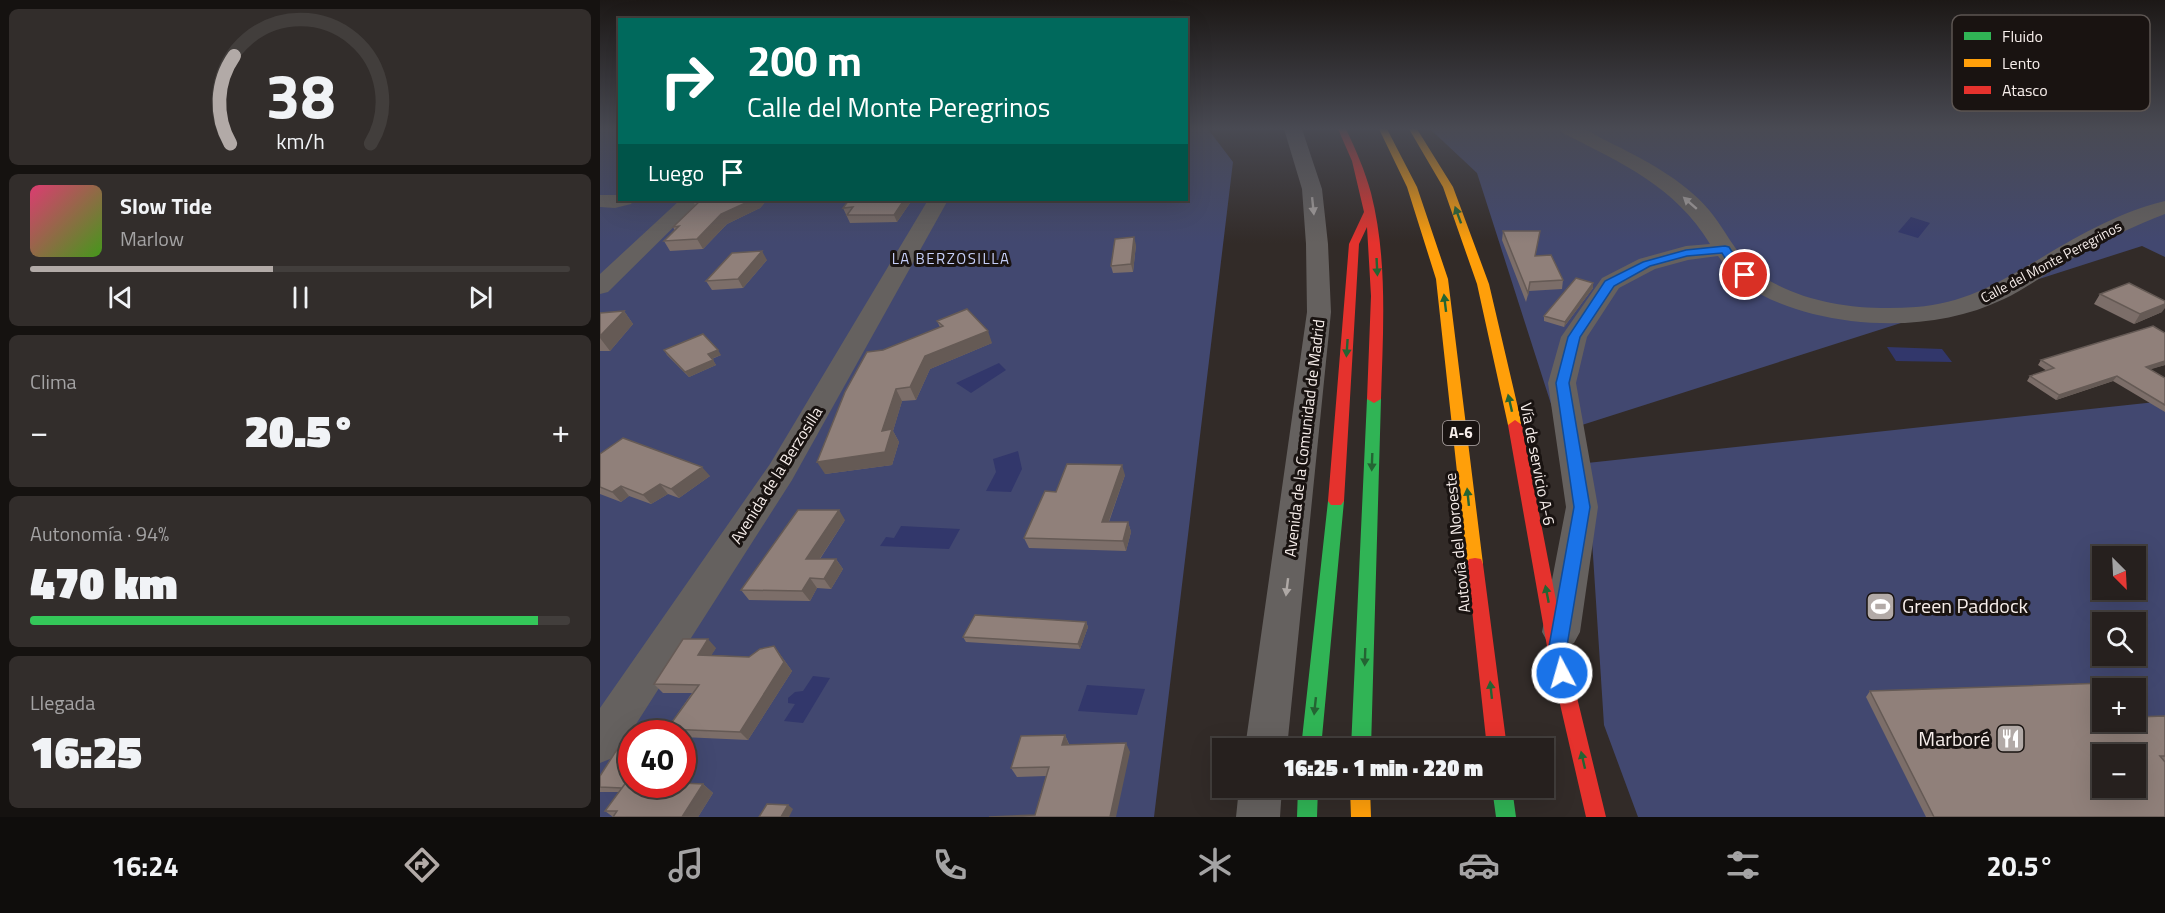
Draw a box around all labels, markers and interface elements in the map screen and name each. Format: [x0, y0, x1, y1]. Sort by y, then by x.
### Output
legend [1952, 15, 2150, 111]
text: Fluido [2002, 24, 2043, 48]
text: 200 m [747, 28, 862, 92]
icon: right [648, 42, 726, 120]
text: 38 [265, 47, 335, 142]
text: Lento [2002, 51, 2040, 75]
text: Atasco [2002, 78, 2048, 102]
text: Calle del Monte Peregrinos [747, 86, 1050, 127]
text: km/h [276, 125, 324, 157]
text: Luego [648, 156, 704, 190]
icon: arrive [716, 156, 749, 189]
text: Slow Tide [120, 189, 212, 223]
one-way arrow [1308, 196, 1318, 215]
one-way arrow [1683, 197, 1698, 210]
one-way arrow [1453, 206, 1463, 224]
street label: Calle del Monte Peregrinos [1976, 215, 2125, 308]
text: Marlow [120, 223, 184, 254]
district label: LA BERZOSILLA [892, 247, 1010, 270]
pin [1719, 249, 1770, 300]
one-way arrow [1372, 258, 1382, 277]
icon: arrive [1728, 258, 1761, 291]
icon: previous [104, 281, 137, 314]
icon: pause [284, 281, 317, 314]
icon: next [464, 281, 497, 314]
one-way arrow [1440, 294, 1449, 313]
street label: Avenida de la Comunidad de Madrid [1278, 318, 1330, 558]
one-way arrow [1343, 338, 1352, 357]
text: Clima [30, 366, 77, 397]
one-way arrow [1505, 393, 1514, 412]
text: 20.5° [244, 396, 356, 464]
street label: Vía de servicio A-6 [1514, 401, 1562, 527]
street label: Avenida de la Berzosilla [724, 402, 828, 548]
text: − [30, 406, 48, 456]
text: + [552, 406, 570, 456]
road number: A-6 [1443, 421, 1479, 445]
one-way arrow [1367, 453, 1376, 472]
street label: Autovía del Noroeste [1438, 472, 1476, 614]
one-way arrow [1464, 487, 1473, 506]
text: Autonomía · 94% [30, 518, 169, 549]
north arrow [2092, 546, 2146, 600]
map controls [2092, 546, 2146, 798]
text: 470 km [30, 548, 178, 616]
one-way arrow [1282, 578, 1291, 597]
one-way arrow [1542, 585, 1551, 604]
sports icon: Green Paddock [1865, 590, 1897, 622]
place label: Green Paddock [1902, 590, 2029, 621]
button: search [2092, 612, 2146, 666]
position arrow [1530, 641, 1594, 705]
one-way arrow [1360, 648, 1369, 667]
button: + [2092, 678, 2146, 732]
one-way arrow [1486, 681, 1495, 700]
text: Llegada [30, 687, 95, 718]
one-way arrow [1310, 697, 1320, 716]
text: 16:25 [30, 717, 142, 785]
speed limit sign: 40 [618, 720, 696, 798]
place label: Marboré [1918, 723, 1990, 754]
restaurant icon: Marboré [1995, 723, 2027, 755]
button: − [2092, 744, 2146, 798]
text: 16:25 · 1 min · 220 m [1283, 751, 1483, 785]
one-way arrow [1577, 751, 1587, 769]
icon: directions [401, 844, 443, 886]
icon: music [665, 844, 707, 886]
icon: phone [929, 844, 971, 886]
icon: climate [1194, 844, 1236, 886]
icon: car [1458, 844, 1500, 886]
icon: filters [1722, 844, 1764, 886]
text: 16:24 [111, 845, 179, 886]
text: 20.5° [1986, 845, 2054, 886]

